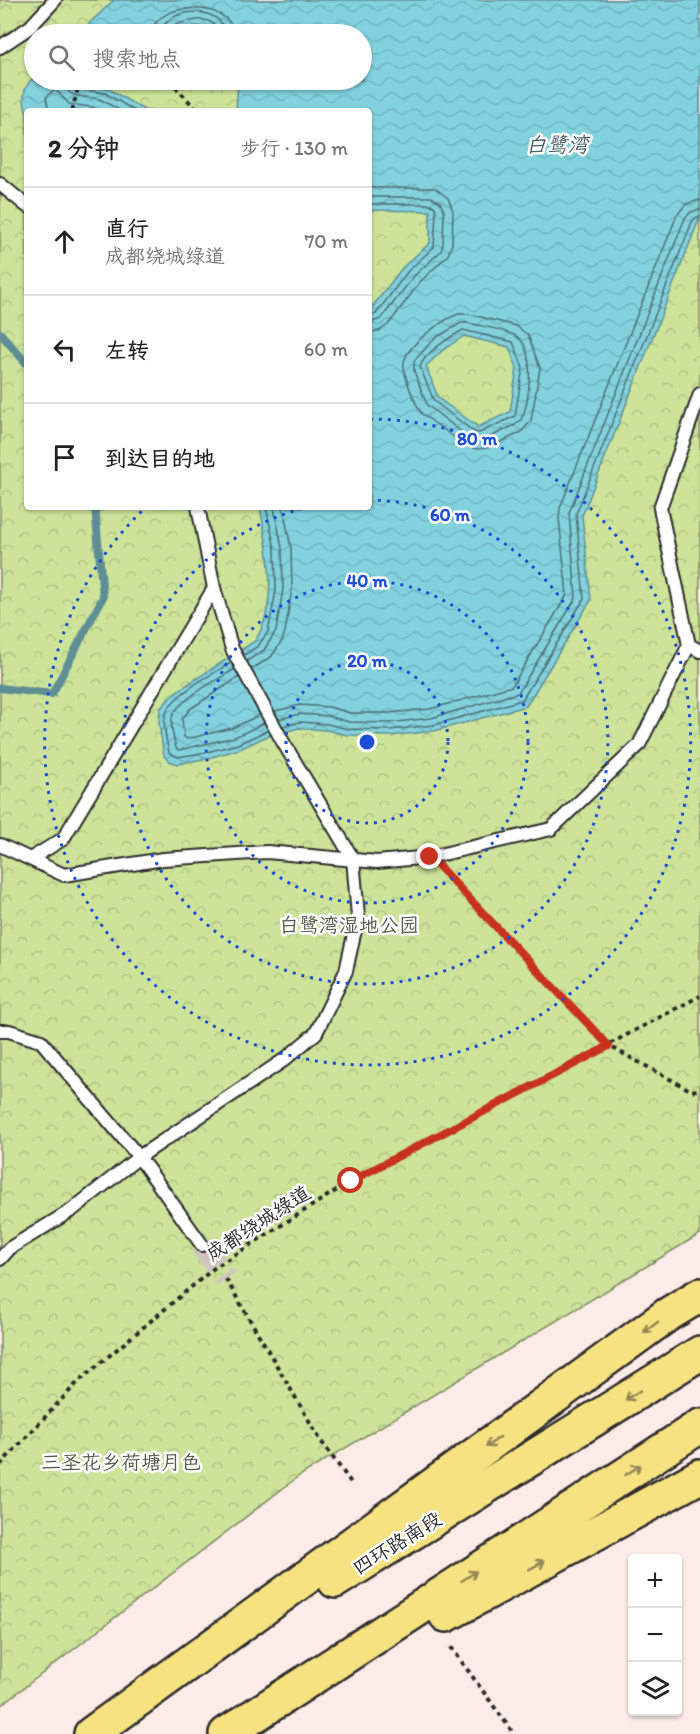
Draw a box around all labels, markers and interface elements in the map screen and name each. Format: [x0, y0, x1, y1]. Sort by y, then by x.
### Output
search box [24, 24, 372, 90]
icon: search [45, 41, 78, 74]
text: 搜索地点 [93, 45, 181, 72]
text: 2 分钟 [48, 132, 120, 164]
water label: 白鹭湾 [526, 132, 591, 157]
text: 步行 · 130 m [240, 136, 348, 160]
text: 直行 [105, 215, 149, 242]
icon: ahead [48, 225, 81, 258]
text: 70 m [304, 229, 348, 253]
text: 成都绕城绿道 [105, 244, 225, 268]
icon: left [48, 333, 81, 366]
text: 左转 [105, 337, 149, 364]
text: 60 m [304, 337, 348, 361]
text: 80 m [457, 428, 498, 450]
icon: arrive [48, 441, 81, 474]
text: 到达目的地 [105, 445, 215, 472]
text: 60 m [430, 504, 471, 526]
text: 40 m [346, 570, 388, 592]
text: 20 m [347, 650, 388, 672]
centre of rings [357, 732, 377, 752]
route end [416, 843, 442, 869]
park label: 白鹭湾湿地公园 [279, 913, 419, 937]
route start [337, 1167, 363, 1193]
street label: 成都绕城绿道 [201, 1180, 315, 1266]
one-way arrow [644, 1321, 660, 1334]
one-way arrow [625, 1390, 642, 1402]
one-way arrow [486, 1436, 502, 1448]
park label: 三圣花乡荷塘月色 [41, 1450, 201, 1474]
one-way arrow [624, 1464, 640, 1476]
street label: 四环路南段 [348, 1506, 446, 1580]
map controls [628, 1554, 682, 1716]
button: + [628, 1554, 682, 1608]
one-way arrow [528, 1559, 546, 1570]
one-way arrow [460, 1570, 477, 1582]
button: − [628, 1608, 682, 1662]
button: layers [628, 1662, 682, 1716]

